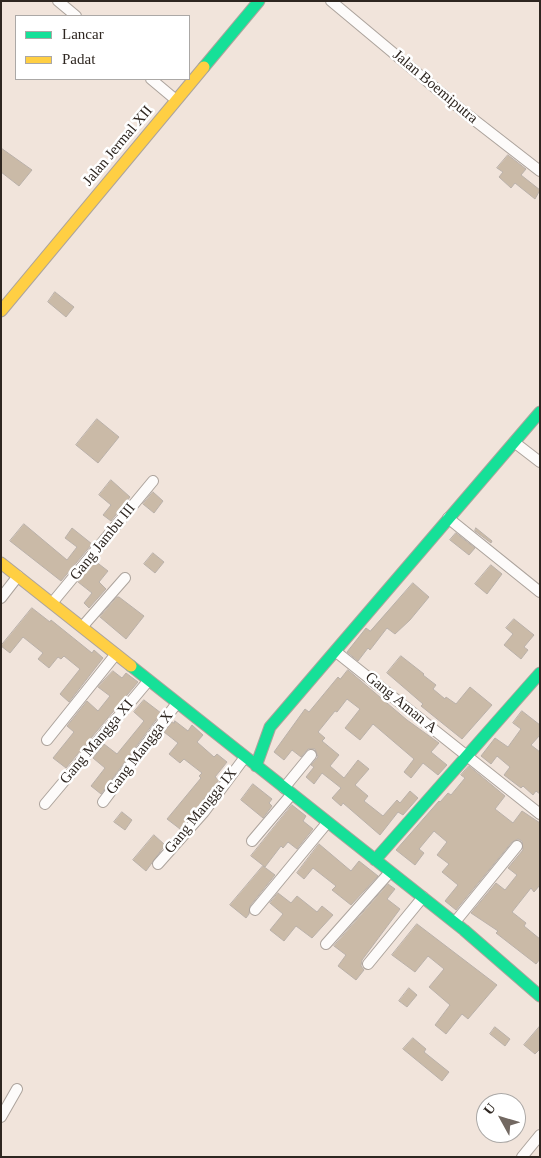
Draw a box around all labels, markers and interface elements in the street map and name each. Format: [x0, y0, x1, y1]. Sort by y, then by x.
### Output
legend [15, 15, 190, 80]
text: Lancar [62, 26, 104, 42]
street label: Jalan Boemiputra [389, 46, 481, 128]
text: Padat [62, 51, 95, 67]
street label: Jalan Jermal XII [79, 102, 157, 190]
street label: Gang Jambu III [66, 500, 140, 584]
street label: Gang Aman A [361, 668, 441, 738]
street label: Gang Mangga XI [56, 696, 138, 788]
street label: Gang Mangga X [103, 708, 177, 798]
street label: Gang Mangga IX [161, 765, 241, 857]
north arrow [476, 1093, 526, 1143]
text: U [481, 1100, 499, 1118]

